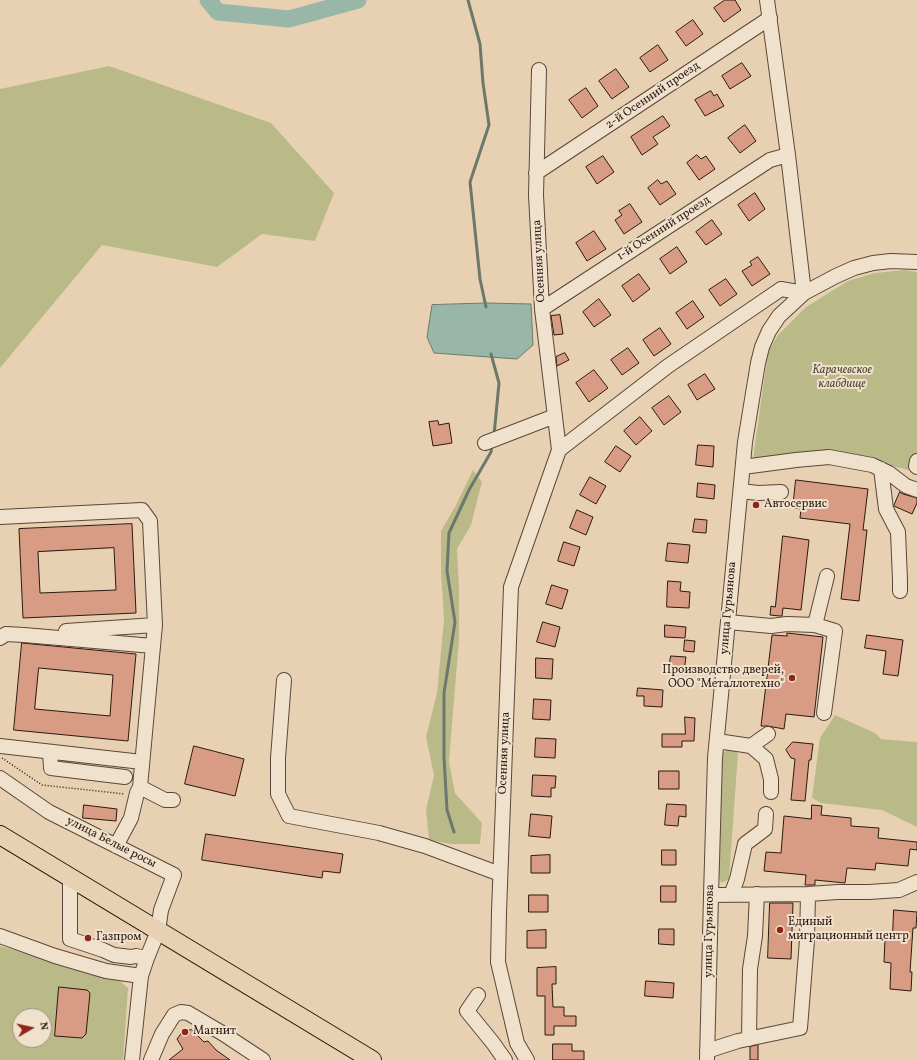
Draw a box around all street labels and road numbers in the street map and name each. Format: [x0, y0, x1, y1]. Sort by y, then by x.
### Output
street label: 2-й Осенний проезд [603, 59, 703, 133]
street label: 1-й Осенний проезд [615, 193, 713, 265]
street label: Осенняя улица [531, 219, 549, 303]
street label: улица Гурьянова [718, 561, 740, 655]
street label: Осенняя улица [496, 711, 514, 795]
street label: улица Белые росы [64, 814, 158, 872]
street label: улица Гурьянова [702, 884, 718, 978]

